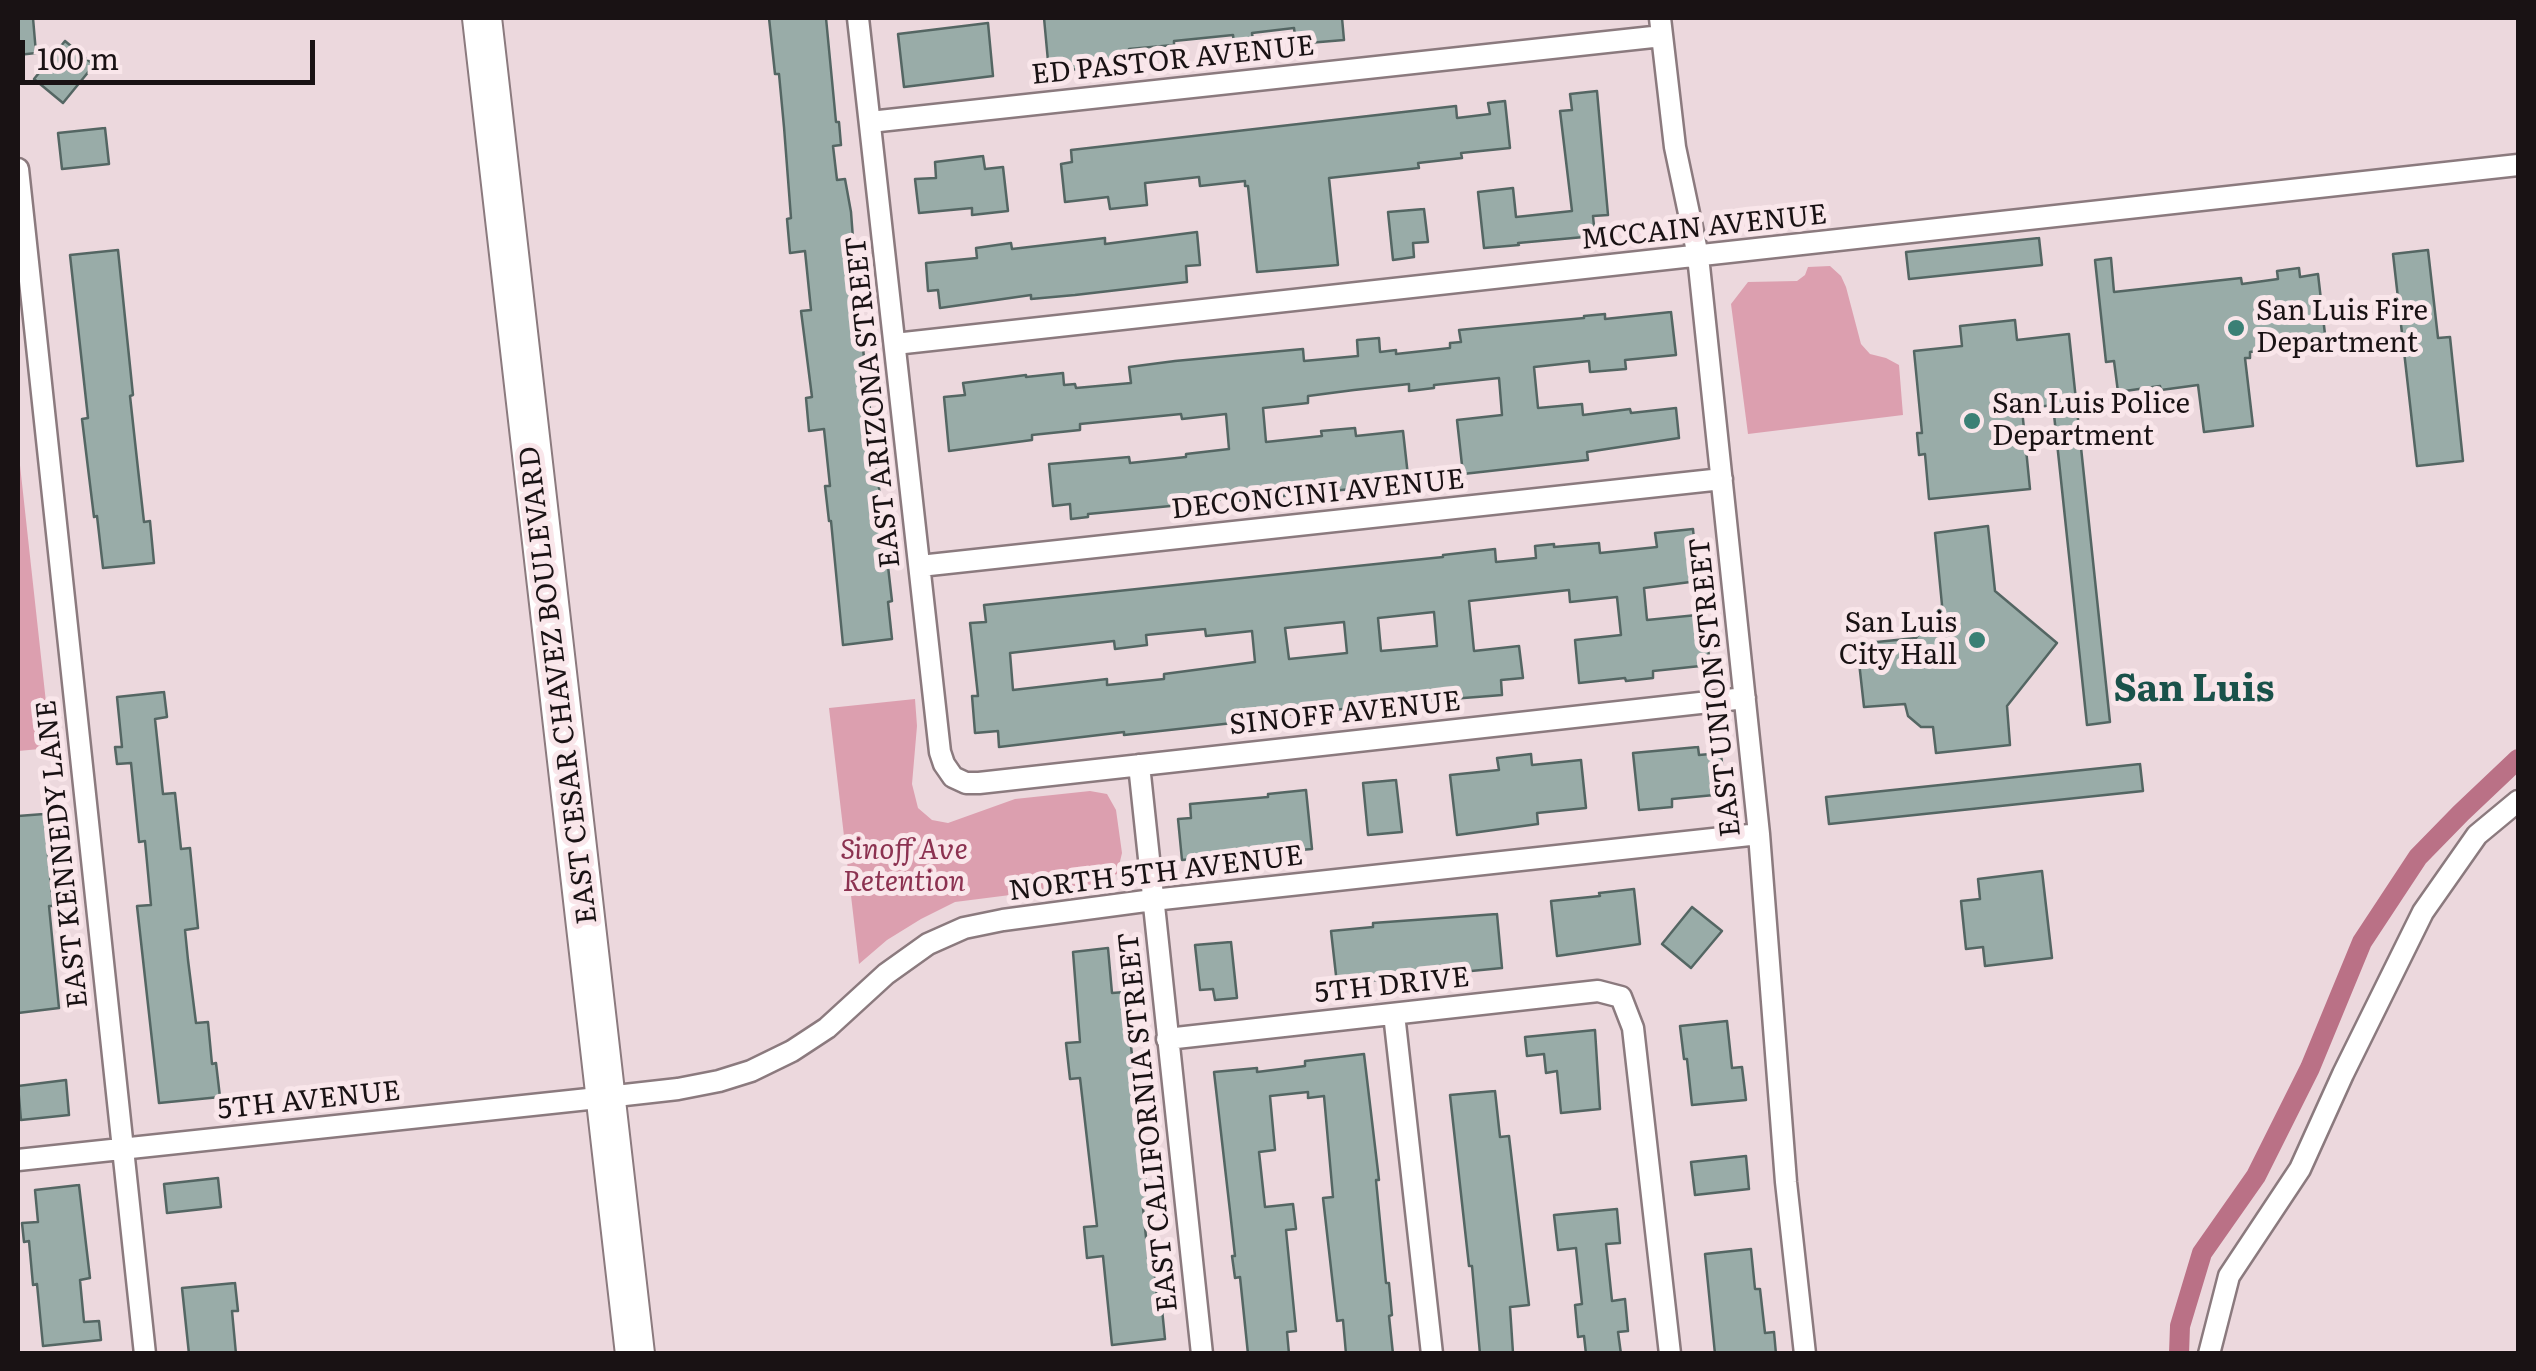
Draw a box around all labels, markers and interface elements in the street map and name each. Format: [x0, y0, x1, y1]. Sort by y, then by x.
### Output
scale bar [25, 20, 320, 82]
street label: ED PASTOR AVENUE [1030, 29, 1316, 93]
text: 100 m [37, 35, 119, 79]
street label: MCCAIN AVENUE [1579, 198, 1829, 258]
street label: EAST ARIZONA STREET [840, 234, 908, 570]
place label: San Luis Fire Department [2256, 295, 2428, 361]
marker: San Luis Fire Department [2225, 317, 2247, 339]
place label: San Luis Police Department [1992, 388, 2190, 454]
marker: San Luis Police Department [1961, 410, 1983, 432]
street label: EAST CESAR CHAVEZ BOULEVARD [513, 444, 605, 926]
street label: DECONCINI AVENUE [1170, 463, 1466, 527]
street label: EAST UNION STREET [1684, 535, 1748, 839]
place label: San Luis City Hall [1839, 607, 1957, 673]
marker: San Luis City Hall [1966, 629, 1988, 651]
district label: San Luis [2113, 667, 2275, 713]
street label: SINOFF AVENUE [1228, 685, 1462, 743]
street label: EAST KENNEDY LANE [30, 698, 96, 1010]
park label: Sinoff Ave Retention [840, 834, 968, 900]
street label: NORTH 5TH AVENUE [1007, 839, 1305, 909]
street label: EAST CALIFORNIA STREET [1112, 930, 1186, 1314]
street label: 5TH DRIVE [1313, 961, 1471, 1011]
street label: 5TH AVENUE [216, 1075, 402, 1127]

